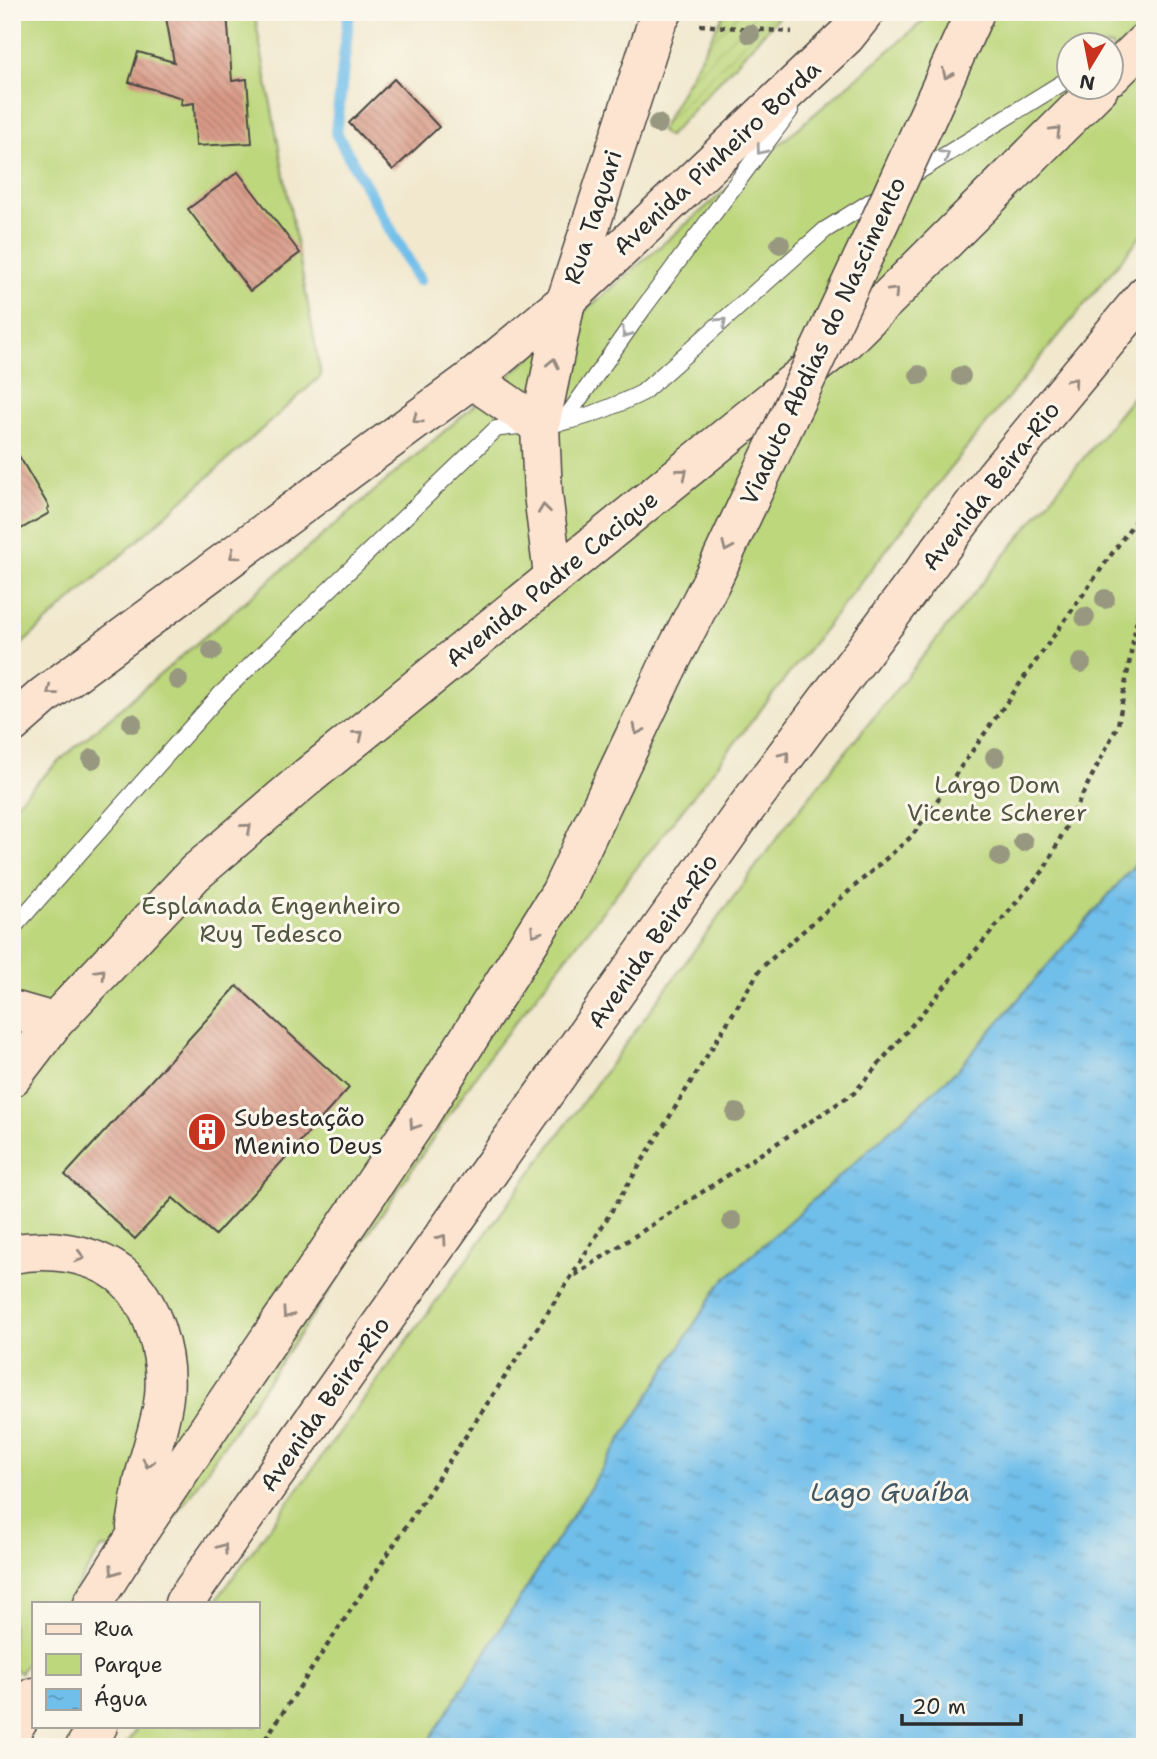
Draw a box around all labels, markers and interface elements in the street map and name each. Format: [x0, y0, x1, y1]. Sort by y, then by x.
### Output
north arrow [1056, 32, 1126, 102]
street label: Avenida Pinheiro Borda [606, 53, 828, 263]
one-way arrow [941, 67, 955, 79]
text: N [1078, 69, 1097, 96]
one-way arrow [1047, 126, 1060, 139]
one-way arrow [757, 142, 769, 155]
street label: Rua Taquari [556, 146, 630, 288]
one-way arrow [937, 151, 950, 164]
street label: Viaduto Abdias do Nascimento [733, 172, 913, 510]
one-way arrow [886, 287, 899, 300]
one-way arrow [714, 318, 727, 330]
one-way arrow [622, 325, 634, 338]
one-way arrow [544, 357, 559, 369]
one-way arrow [1065, 377, 1077, 390]
street label: Avenida Beira-Rio [915, 395, 1067, 577]
one-way arrow [412, 411, 425, 424]
one-way arrow [675, 469, 688, 481]
street label: Avenida Padre Cacique [439, 483, 665, 675]
one-way arrow [537, 503, 552, 515]
one-way arrow [721, 540, 735, 552]
one-way arrow [229, 547, 242, 559]
one-way arrow [47, 682, 59, 695]
one-way arrow [632, 723, 646, 735]
one-way arrow [352, 730, 364, 743]
one-way arrow [777, 751, 790, 764]
park label: Largo Dom Vicente Scherer [907, 769, 1087, 829]
one-way arrow [239, 824, 252, 836]
street label: Avenida Beira-Rio [581, 847, 725, 1035]
park label: Esplanada Engenheiro Ruy Tedesco [141, 890, 401, 950]
one-way arrow [530, 925, 543, 938]
one-way arrow [93, 968, 105, 981]
place label: Subestação Menino Deus [234, 1102, 383, 1162]
building icon: Subestação Menino Deus [186, 1111, 228, 1153]
one-way arrow [410, 1117, 422, 1130]
one-way arrow [434, 1234, 446, 1247]
one-way arrow [73, 1249, 85, 1263]
one-way arrow [282, 1306, 295, 1319]
street label: Avenida Beira-Rio [253, 1310, 397, 1498]
one-way arrow [142, 1457, 156, 1469]
water label: Lago Guaíba [810, 1474, 970, 1509]
one-way arrow [215, 1543, 228, 1556]
one-way arrow [109, 1563, 122, 1576]
legend [32, 1602, 259, 1728]
text: Rua [94, 1615, 133, 1643]
text: Parque [94, 1651, 163, 1679]
scale bar [902, 1682, 1020, 1726]
text: Água [94, 1684, 147, 1713]
text: 20 m [912, 1693, 966, 1721]

